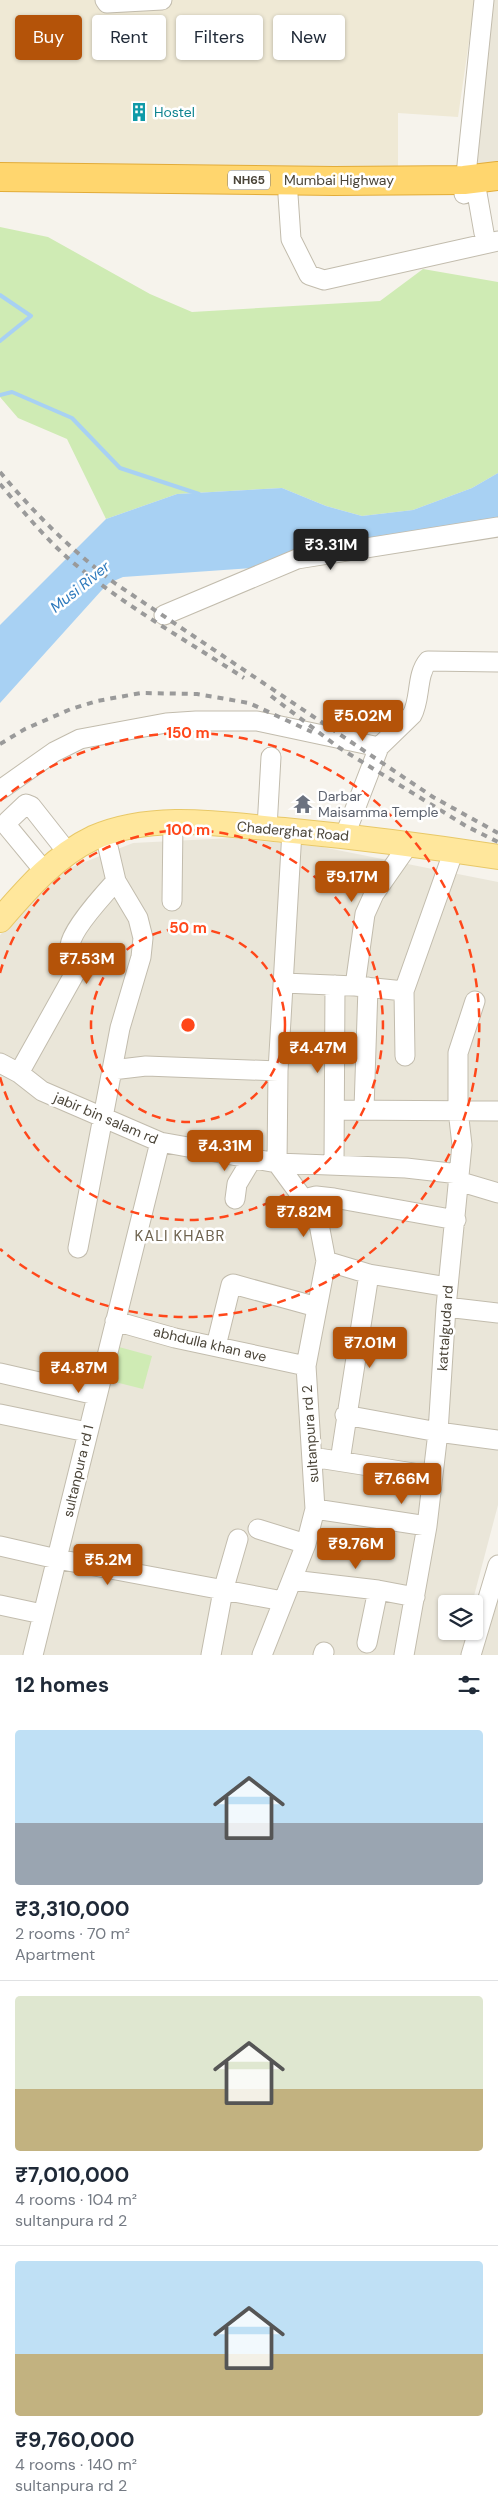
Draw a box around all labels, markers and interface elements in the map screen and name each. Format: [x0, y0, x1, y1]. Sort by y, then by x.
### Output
chip: Buy [15, 15, 82, 60]
chip: Rent [92, 15, 166, 60]
chip: Filters [176, 15, 263, 60]
chip: New [273, 15, 345, 60]
building icon: Hostel [128, 101, 150, 123]
place label: Hostel [154, 103, 195, 121]
road number: NH65 [228, 170, 270, 190]
street label: Mumbai Highway [284, 171, 394, 189]
pin: ₹3.31M [290, 528, 372, 571]
text: ₹3.31M [304, 534, 358, 555]
water label: Musi River [46, 557, 114, 617]
pin: ₹5.02M [322, 700, 404, 742]
text: ₹5.02M [334, 705, 392, 726]
text: 150 m [167, 723, 210, 743]
place label: Darbar Maisamma Temple [318, 787, 439, 821]
temple icon: Darbar Maisamma Temple [292, 793, 314, 815]
street label: Chaderghat Road [236, 817, 350, 845]
text: 100 m [166, 820, 210, 840]
pin: ₹9.17M [311, 860, 393, 903]
text: ₹9.17M [326, 866, 378, 887]
text: 50 m [169, 918, 207, 938]
pin: ₹7.53M [46, 942, 128, 985]
text: ₹7.53M [59, 948, 115, 969]
centre of rings [179, 1016, 197, 1034]
pin: ₹4.47M [277, 1032, 359, 1074]
text: ₹4.47M [289, 1037, 347, 1058]
street label: jabir bin salam rd [50, 1088, 161, 1148]
pin: ₹4.31M [184, 1130, 266, 1172]
text: ₹4.31M [198, 1135, 252, 1156]
pin: ₹7.82M [263, 1196, 345, 1238]
text: ₹7.82M [277, 1201, 331, 1222]
district label: KALI KHABR [134, 1226, 226, 1246]
street label: kattalguda rd [433, 1285, 457, 1371]
street label: abhdulla khan ave [152, 1322, 268, 1366]
pin: ₹7.01M [329, 1326, 411, 1369]
text: ₹7.01M [344, 1332, 396, 1353]
pin: ₹4.87M [38, 1352, 120, 1394]
text: ₹4.87M [51, 1357, 108, 1378]
street label: sultanpura rd 2 [298, 1384, 322, 1484]
street label: sultanpura rd 1 [59, 1423, 97, 1519]
pin: ₹7.66M [361, 1462, 443, 1505]
text: ₹7.66M [374, 1468, 430, 1489]
pin: ₹9.76M [315, 1528, 397, 1570]
text: ₹9.76M [328, 1533, 384, 1554]
pin: ₹5.2M [73, 1544, 143, 1586]
text: ₹5.2M [84, 1549, 132, 1570]
map controls [438, 1595, 483, 1640]
button: layers [438, 1595, 483, 1640]
text: 12 homes [15, 1671, 109, 1699]
icon: filters [455, 1671, 483, 1699]
icon: home [204, 1763, 294, 1853]
text: ₹3,310,000 [15, 1895, 130, 1923]
text: 2 rooms · 70 m² [15, 1923, 130, 1944]
text: Apartment [15, 1944, 95, 1965]
icon: home [204, 2028, 294, 2118]
text: ₹7,010,000 [15, 2161, 129, 2189]
text: 4 rooms · 104 m² [15, 2189, 137, 2210]
text: sultanpura rd 2 [15, 2210, 127, 2231]
icon: home [204, 2293, 294, 2383]
text: ₹9,760,000 [15, 2426, 134, 2454]
text: 4 rooms · 140 m² [15, 2454, 137, 2475]
text: sultanpura rd 2 [15, 2475, 127, 2496]

